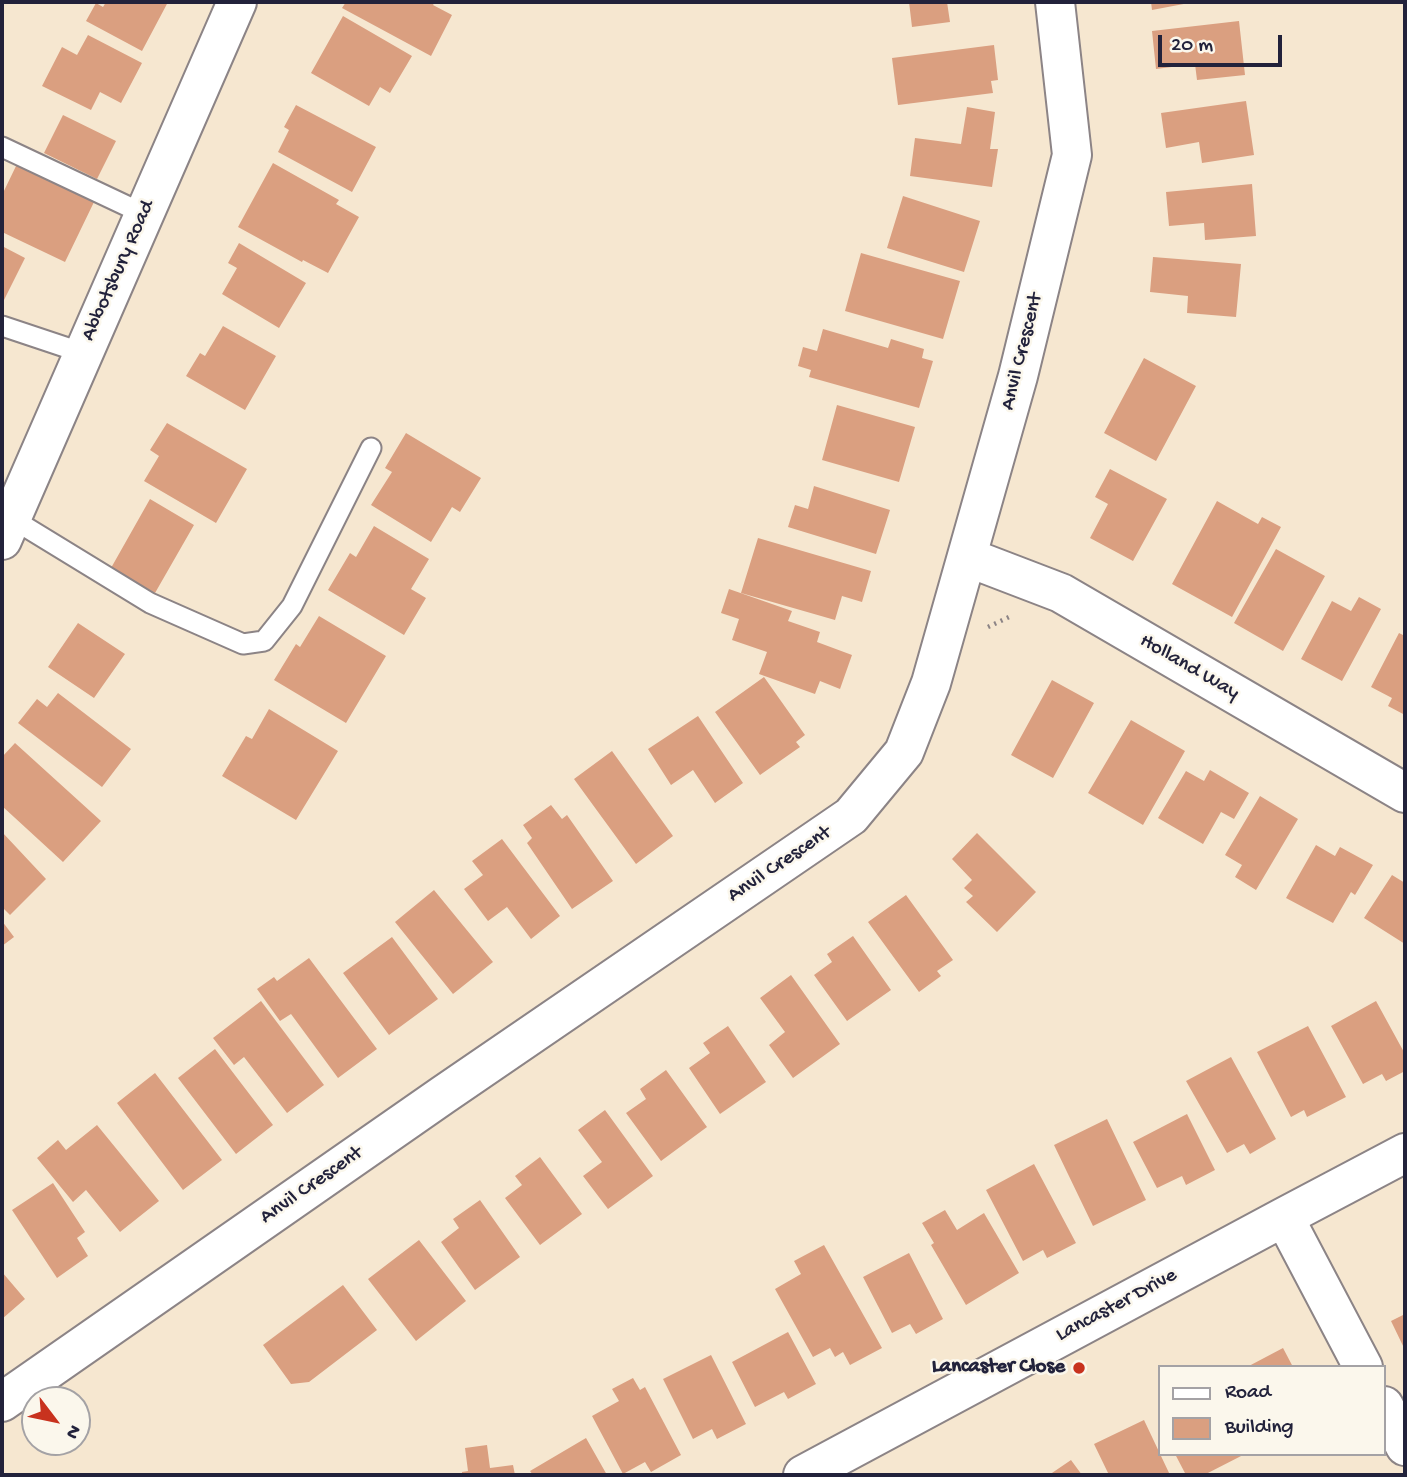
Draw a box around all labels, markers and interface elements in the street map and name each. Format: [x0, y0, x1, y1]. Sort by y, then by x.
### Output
scale bar [1162, 21, 1286, 65]
text: 20 m [1171, 34, 1213, 59]
street label: Abbotsbury Road [77, 197, 161, 345]
street label: Anvil Crescent [996, 291, 1050, 413]
street label: Holland Way [1135, 629, 1243, 707]
street label: Anvil Crescent [723, 821, 837, 909]
street label: Anvil Crescent [256, 1141, 368, 1231]
street label: Lancaster Drive [1052, 1264, 1182, 1348]
place label: Lancaster Close [932, 1355, 1065, 1381]
marker: Lancaster Close [1071, 1360, 1087, 1376]
legend [1158, 1365, 1386, 1456]
text: Road [1225, 1381, 1271, 1406]
north arrow [21, 1386, 91, 1456]
text: Building [1225, 1416, 1294, 1441]
text: N [59, 1420, 86, 1443]

